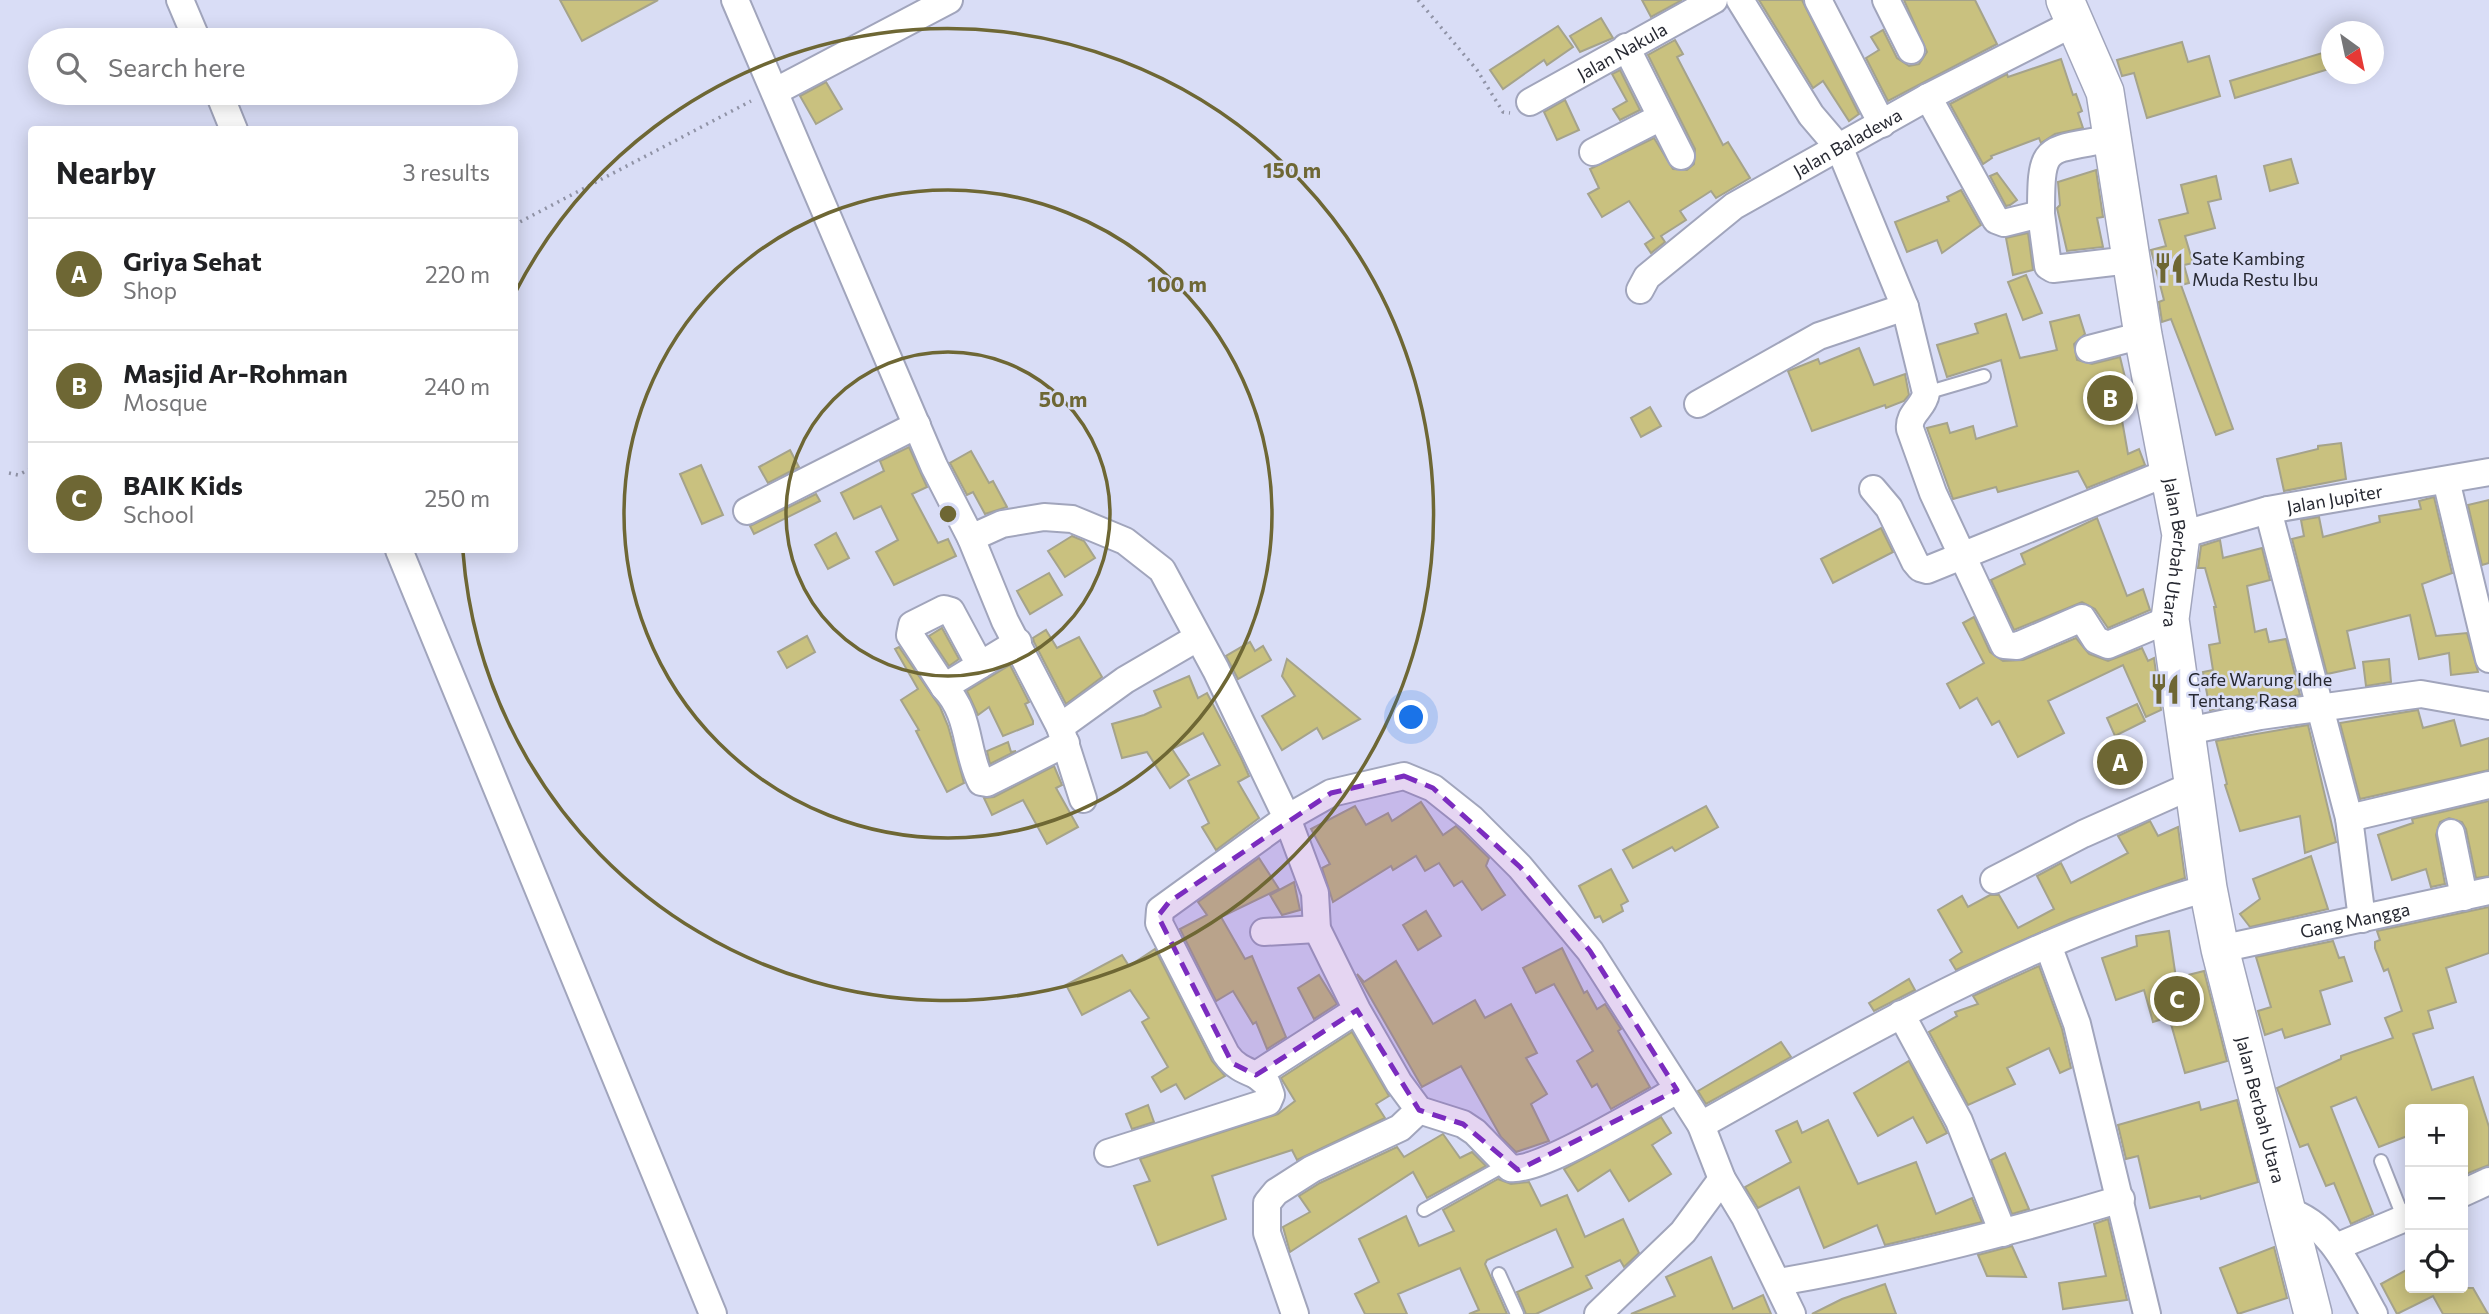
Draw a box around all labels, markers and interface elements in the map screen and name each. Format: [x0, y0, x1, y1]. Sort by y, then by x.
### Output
street label: Jalan Nakula [1573, 17, 1671, 85]
north arrow [2321, 21, 2384, 84]
search box [28, 28, 518, 105]
icon: search [52, 48, 90, 86]
text: Search here [108, 51, 246, 82]
street label: Jalan Baladewa [1789, 103, 1905, 182]
text: Nearby [56, 153, 156, 190]
text: 150 m [1263, 157, 1321, 182]
text: 3 results [403, 158, 490, 186]
text: Griya Sehat [123, 245, 262, 276]
place label: Sate Kambing Muda Restu Ibu [2192, 247, 2318, 290]
restaurant icon: Sate Kambing Muda Restu Ibu [2152, 251, 2186, 285]
text: A [71, 260, 87, 288]
text: 220 m [425, 260, 490, 288]
text: 100 m [1147, 271, 1207, 296]
text: Shop [123, 276, 177, 304]
text: Masjid Ar-Rohman [123, 357, 348, 388]
text: B [71, 372, 87, 400]
text: 240 m [424, 372, 490, 400]
pin: B [2087, 372, 2133, 424]
text: 50 m [1039, 386, 1087, 411]
text: Mosque [123, 388, 207, 416]
text: BAIK Kids [123, 469, 243, 500]
street label: Jalan Berbah Utara [2159, 476, 2192, 628]
street label: Jalan Jupiter [2285, 480, 2384, 518]
text: C [71, 484, 87, 512]
text: 250 m [425, 484, 490, 512]
text: School [123, 500, 194, 528]
centre of rings [936, 502, 960, 526]
place label: Cafe Warung Idhe Tentang Rasa [2188, 668, 2332, 711]
restaurant icon: Cafe Warung Idhe Tentang Rasa [2148, 672, 2182, 706]
your location [1394, 700, 1428, 734]
pin: A [2097, 736, 2143, 788]
street label: Gang Mangga [2298, 897, 2412, 942]
pin: C [2154, 973, 2200, 1025]
street label: Jalan Berbah Utara [2232, 1034, 2290, 1185]
map controls [2405, 1104, 2468, 1293]
button: + [2405, 1104, 2468, 1167]
button: − [2405, 1167, 2468, 1230]
button: locate [2405, 1230, 2468, 1293]

